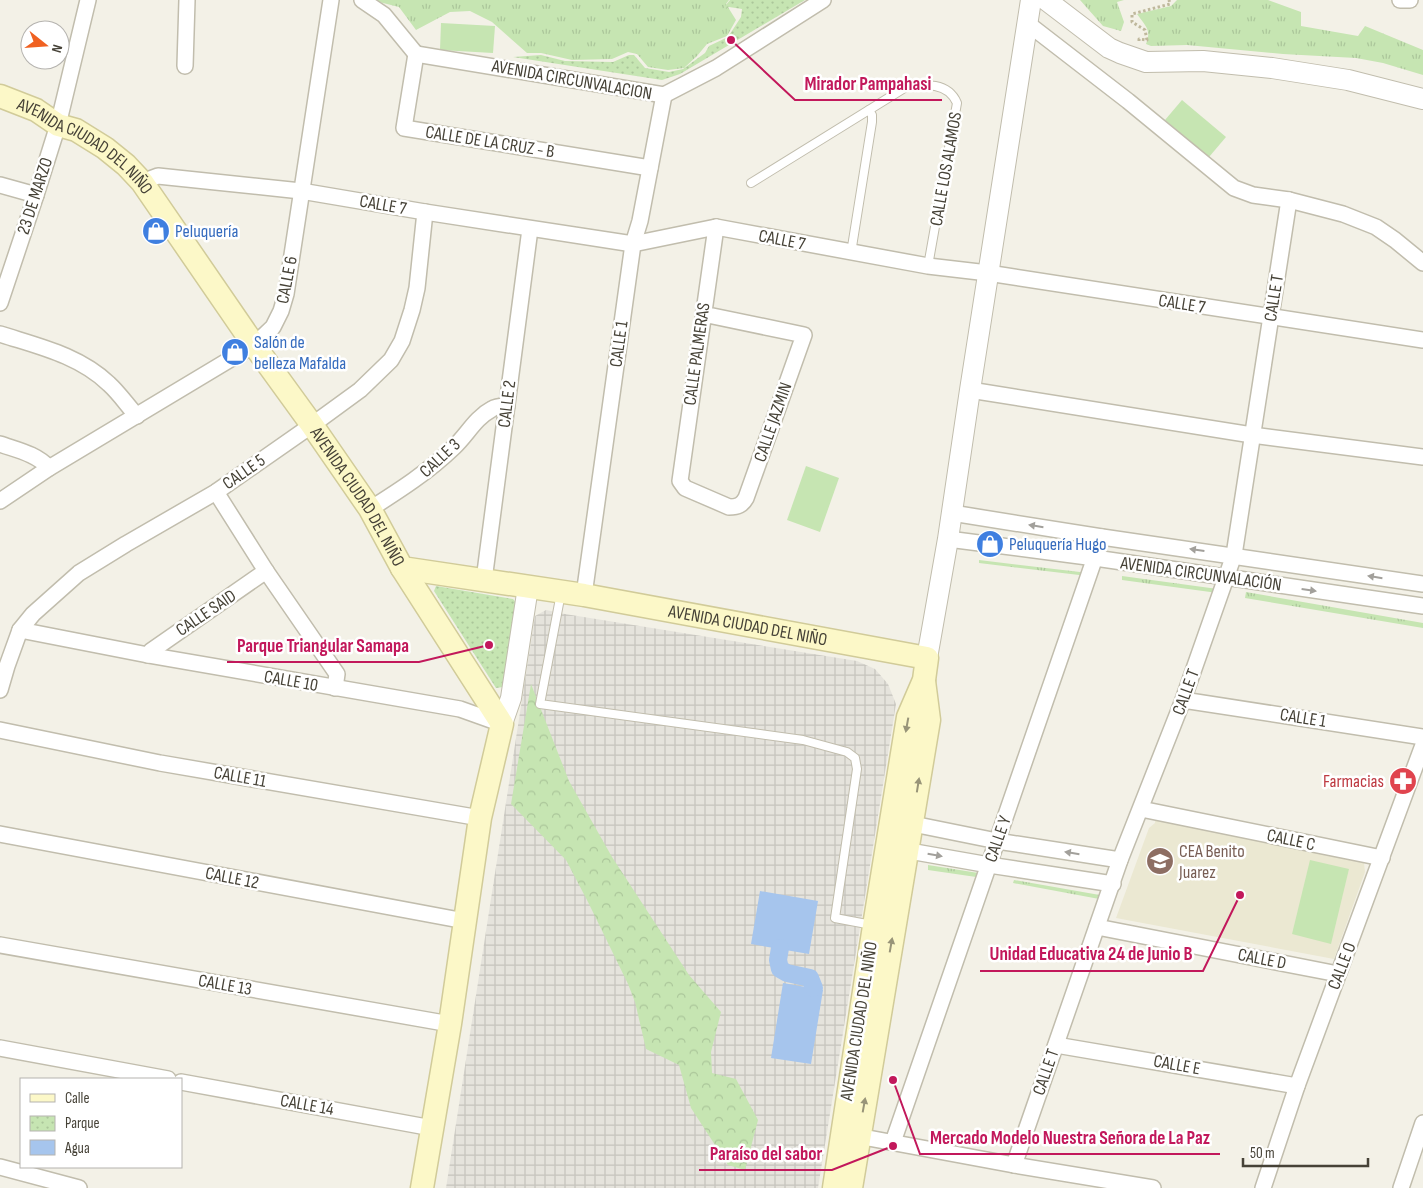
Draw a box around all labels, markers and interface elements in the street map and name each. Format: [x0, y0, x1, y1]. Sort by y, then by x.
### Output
north arrow [20, 20, 70, 70]
text: N [48, 43, 66, 55]
street label: AVENIDA CIRCUNVALACION [489, 55, 654, 104]
callout: Mirador Pampahasi [795, 66, 942, 100]
text: Mirador Pampahasi [805, 73, 932, 96]
street label: AVENIDA CIUDAD DEL NIÑO [14, 93, 157, 198]
street label: CALLE LOS ALAMOS [926, 110, 966, 228]
street label: CALLE DE LA CRUZ - B [424, 121, 556, 163]
street label: 23 DE MARZO [13, 155, 57, 237]
street label: CALLE 7 [358, 191, 409, 220]
shop icon: Peluquería [141, 216, 171, 246]
place label: Peluquería [175, 221, 238, 242]
street label: CALLE 7 [757, 225, 808, 255]
street label: CALLE 6 [272, 254, 302, 306]
street label: CALLE T [1260, 273, 1288, 323]
street label: CALLE 7 [1157, 290, 1208, 318]
street label: CALLE PALMERAS [679, 301, 715, 407]
street label: CALLE 1 [605, 319, 633, 368]
place label: Salón de belleza Mafalda [254, 332, 346, 374]
shop icon: Salón de belleza Mafalda [220, 337, 250, 367]
street label: CALLE 2 [494, 379, 520, 429]
street label: CALLE JAZMIN [750, 379, 796, 465]
street label: AVENIDA CIUDAD DEL NIÑO [305, 422, 409, 570]
street label: CALLE 3 [415, 434, 465, 482]
street label: CALLE 5 [219, 450, 269, 494]
one-way arrow [1028, 522, 1044, 530]
shop icon: Peluquería Hugo [975, 529, 1005, 559]
place label: Peluquería Hugo [1009, 534, 1107, 555]
one-way arrow [1188, 546, 1204, 554]
street label: AVENIDA CIRCUNVALACIÓN [1118, 552, 1283, 596]
one-way arrow [1366, 572, 1382, 580]
street label: CALLE SAID [172, 585, 240, 641]
one-way arrow [1301, 586, 1317, 594]
street label: AVENIDA CIUDAD DEL NIÑO [666, 600, 829, 650]
callout: Parque Triangular Samapa [227, 628, 419, 662]
text: Parque Triangular Samapa [237, 635, 409, 658]
street label: CALLE 10 [262, 666, 320, 696]
street label: CALLE T [1168, 666, 1204, 718]
street label: CALLE 1 [1278, 704, 1328, 732]
one-way arrow [903, 718, 911, 734]
street label: CALLE 11 [212, 762, 268, 792]
pharmacy icon: Farmacias [1388, 766, 1418, 796]
place label: Farmacias [1323, 771, 1384, 792]
one-way arrow [915, 776, 923, 792]
street label: CALLE Y [980, 813, 1016, 865]
street label: CALLE C [1265, 825, 1317, 855]
place label: CEA Benito Juarez [1178, 841, 1245, 883]
school or university icon: CEA Benito Juarez [1145, 846, 1175, 876]
one-way arrow [1064, 849, 1080, 857]
one-way arrow [927, 852, 943, 860]
street label: CALLE 12 [204, 863, 260, 893]
one-way arrow [888, 937, 896, 953]
callout: Unidad Educativa 24 de Junio B [980, 937, 1203, 971]
street label: CALLE O [1323, 939, 1361, 993]
street label: AVENIDA CIUDAD DEL NIÑO [836, 940, 882, 1103]
text: Unidad Educativa 24 de Junio B [990, 943, 1193, 966]
street label: CALLE D [1236, 944, 1288, 974]
street label: CALLE 13 [197, 970, 253, 1000]
street label: CALLE T [1028, 1046, 1064, 1098]
street label: CALLE E [1152, 1051, 1202, 1079]
legend [20, 1078, 182, 1168]
text: Calle [65, 1089, 89, 1108]
street label: CALLE 14 [279, 1090, 336, 1120]
one-way arrow [861, 1097, 869, 1113]
text: Parque [65, 1114, 100, 1133]
callout: Mercado Modelo Nuestra Señora de La Paz [920, 1120, 1220, 1154]
text: Mercado Modelo Nuestra Señora de La Paz [930, 1127, 1210, 1150]
callout: Paraíso del sabor [699, 1136, 832, 1170]
scale bar [1243, 1136, 1368, 1168]
text: Agua [64, 1139, 90, 1158]
text: Paraíso del sabor [710, 1143, 822, 1166]
text: 50 m [1250, 1144, 1275, 1163]

